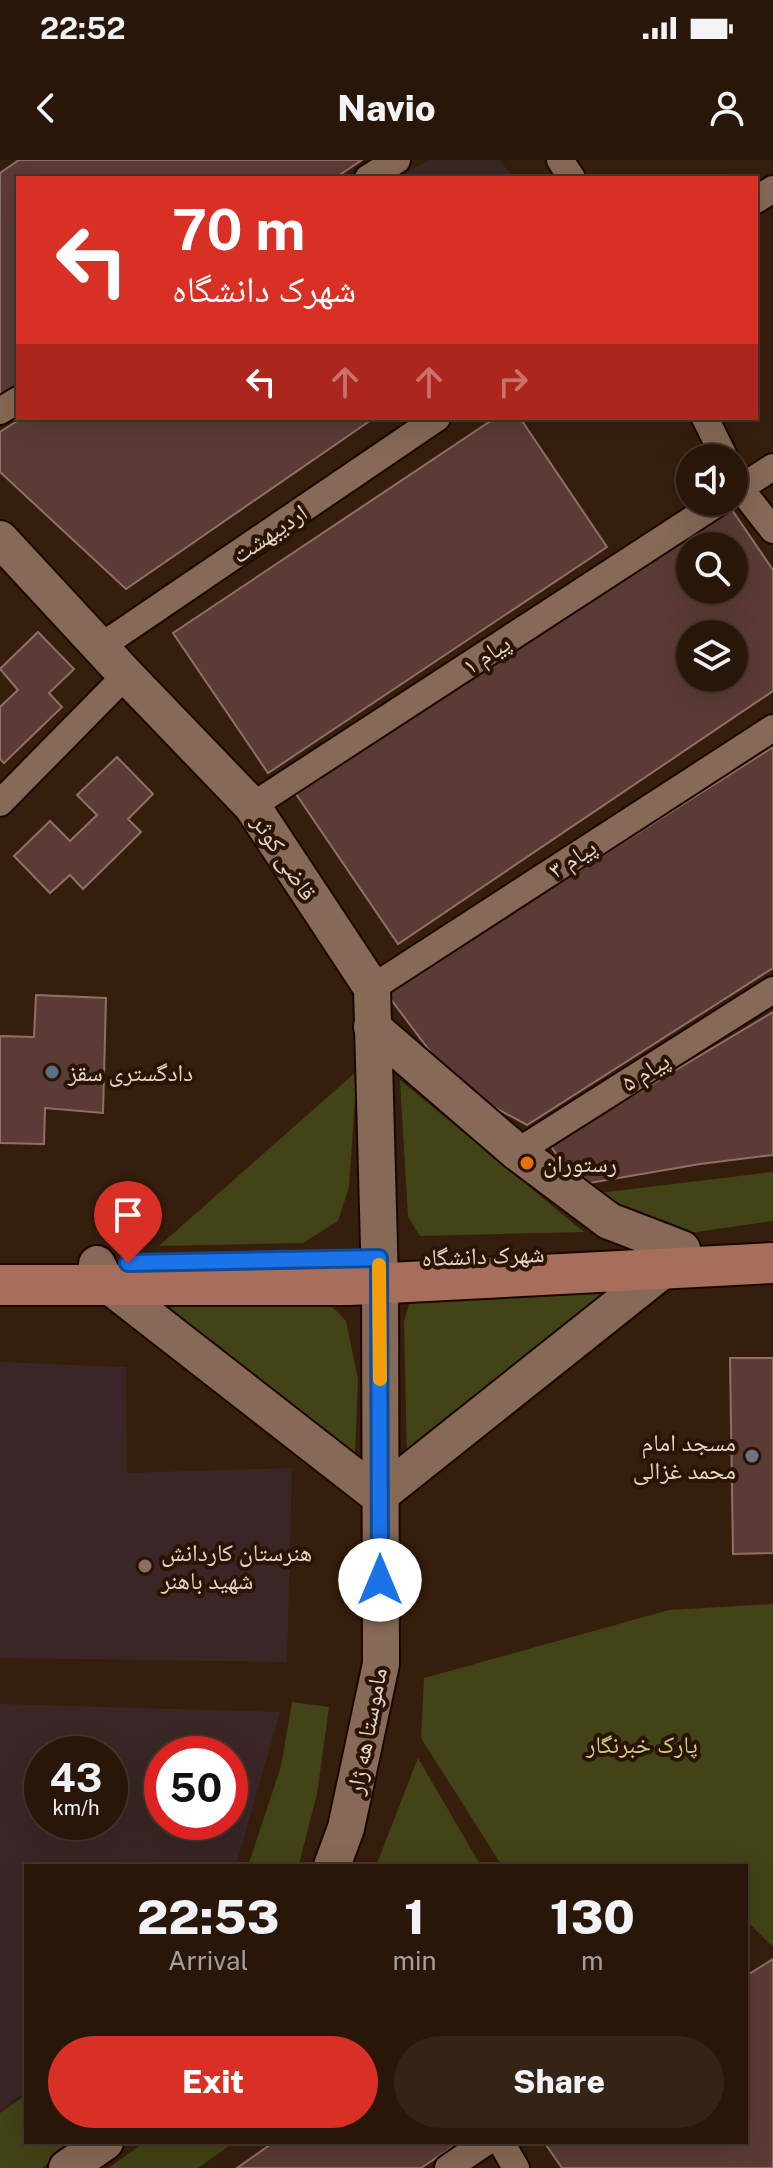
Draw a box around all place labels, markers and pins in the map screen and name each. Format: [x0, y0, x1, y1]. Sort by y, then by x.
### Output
place label: دادگستری سقز [67, 1058, 193, 1087]
marker: دادگستری سقز [43, 1063, 61, 1081]
place label: رستوران [543, 1149, 617, 1178]
marker: رستوران [518, 1154, 536, 1172]
pin [94, 1181, 162, 1263]
place label: مسجد امام محمد غزالی [633, 1428, 736, 1485]
marker: مسجد امام محمد غزالی [743, 1447, 761, 1465]
place label: هنرستان کاردانش شهید باهنر [160, 1538, 312, 1595]
marker: هنرستان کاردانش شهید باهنر [136, 1557, 154, 1575]

